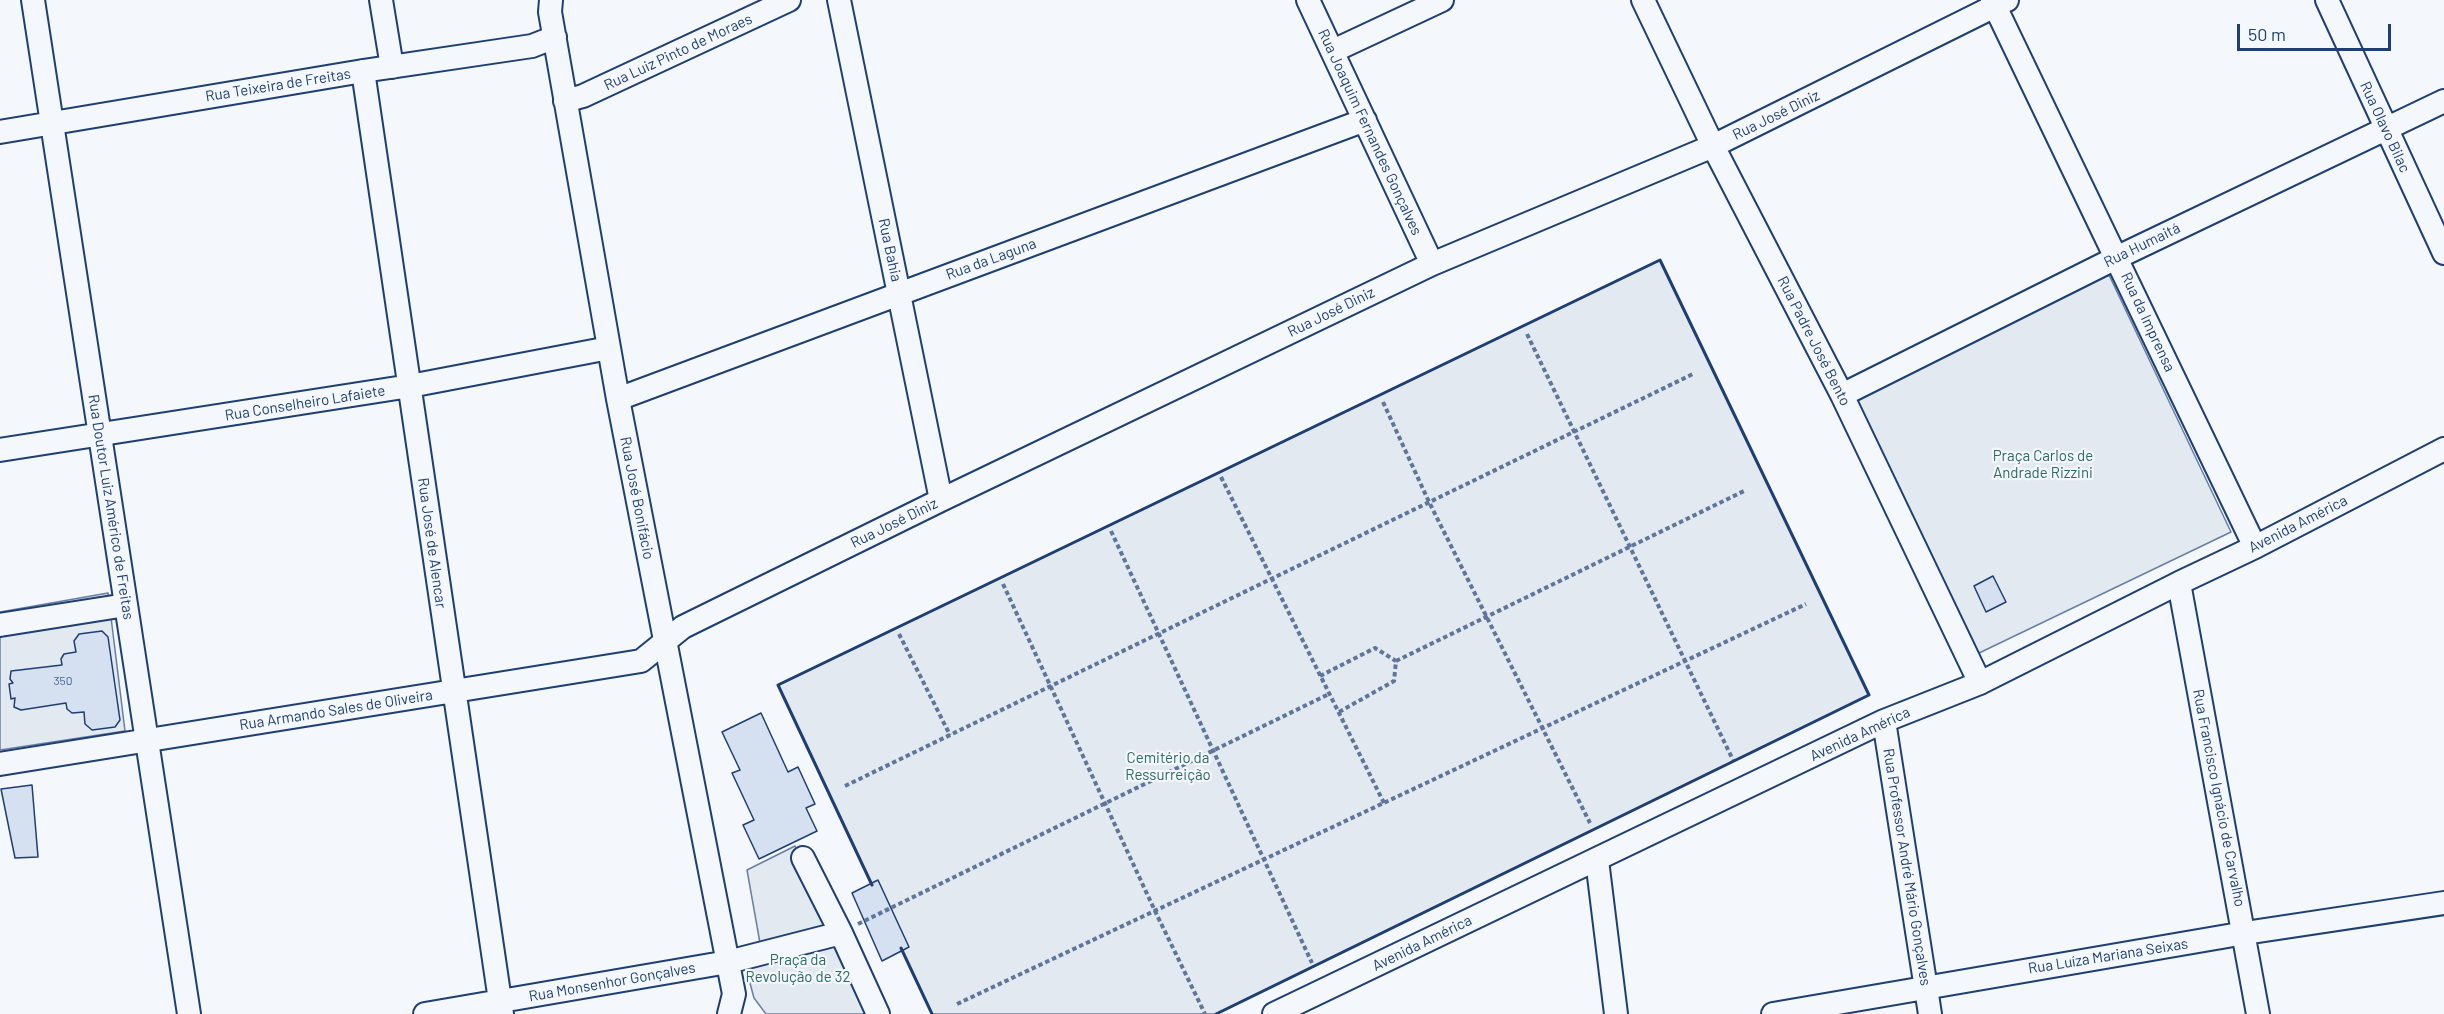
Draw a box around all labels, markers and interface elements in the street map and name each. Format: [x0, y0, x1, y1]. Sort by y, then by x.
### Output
street label: Rua Luiz Pinto de Moraes [601, 10, 755, 94]
scale bar [2240, 12, 2394, 50]
text: 50 m [2248, 23, 2286, 45]
street label: Rua Joaquim Fernandes Gonçalves [1314, 26, 1426, 238]
street label: Rua Teixeira de Freitas [204, 65, 352, 105]
street label: Rua Olavo Bilac [2356, 79, 2414, 175]
street label: Rua José Diniz [1730, 86, 1822, 144]
street label: Rua Bahia [874, 217, 906, 283]
street label: Rua Humaitá [2101, 219, 2183, 271]
street label: Rua da Laguna [943, 234, 1039, 284]
street label: Rua da Imprensa [2117, 269, 2179, 375]
street label: Rua Padre José Bento [1774, 273, 1854, 409]
street label: Rua José Diniz [1285, 283, 1377, 341]
street label: Rua Conselheiro Lafaiete [224, 381, 386, 425]
street label: Rua Doutor Luiz Américo de Freitas [84, 393, 138, 621]
street label: Rua José Bonifácio [616, 435, 658, 561]
park label: Praça Carlos de Andrade Rizzini [1993, 447, 2093, 482]
street label: Rua José de Alencar [414, 477, 450, 609]
street label: Avenida América [2246, 491, 2350, 557]
street label: Rua José Diniz [848, 494, 940, 552]
house number: 350 [53, 674, 73, 688]
street label: Rua Armando Sales de Oliveira [238, 686, 434, 734]
street label: Rua Francisco Ignácio de Carvalho [2189, 688, 2249, 908]
street label: Avenida América [1807, 703, 1913, 765]
street label: Rua Professor André Mário Gonçalves [1879, 747, 1935, 987]
park label: Cemitério da Ressurreição [1125, 749, 1211, 784]
street label: Avenida América [1369, 911, 1475, 975]
street label: Rua Luíza Mariana Seixas [2027, 934, 2189, 978]
park label: Praça da Revolução de 32 [746, 951, 850, 986]
street label: Rua Monsenhor Gonçalves [527, 958, 697, 1006]

